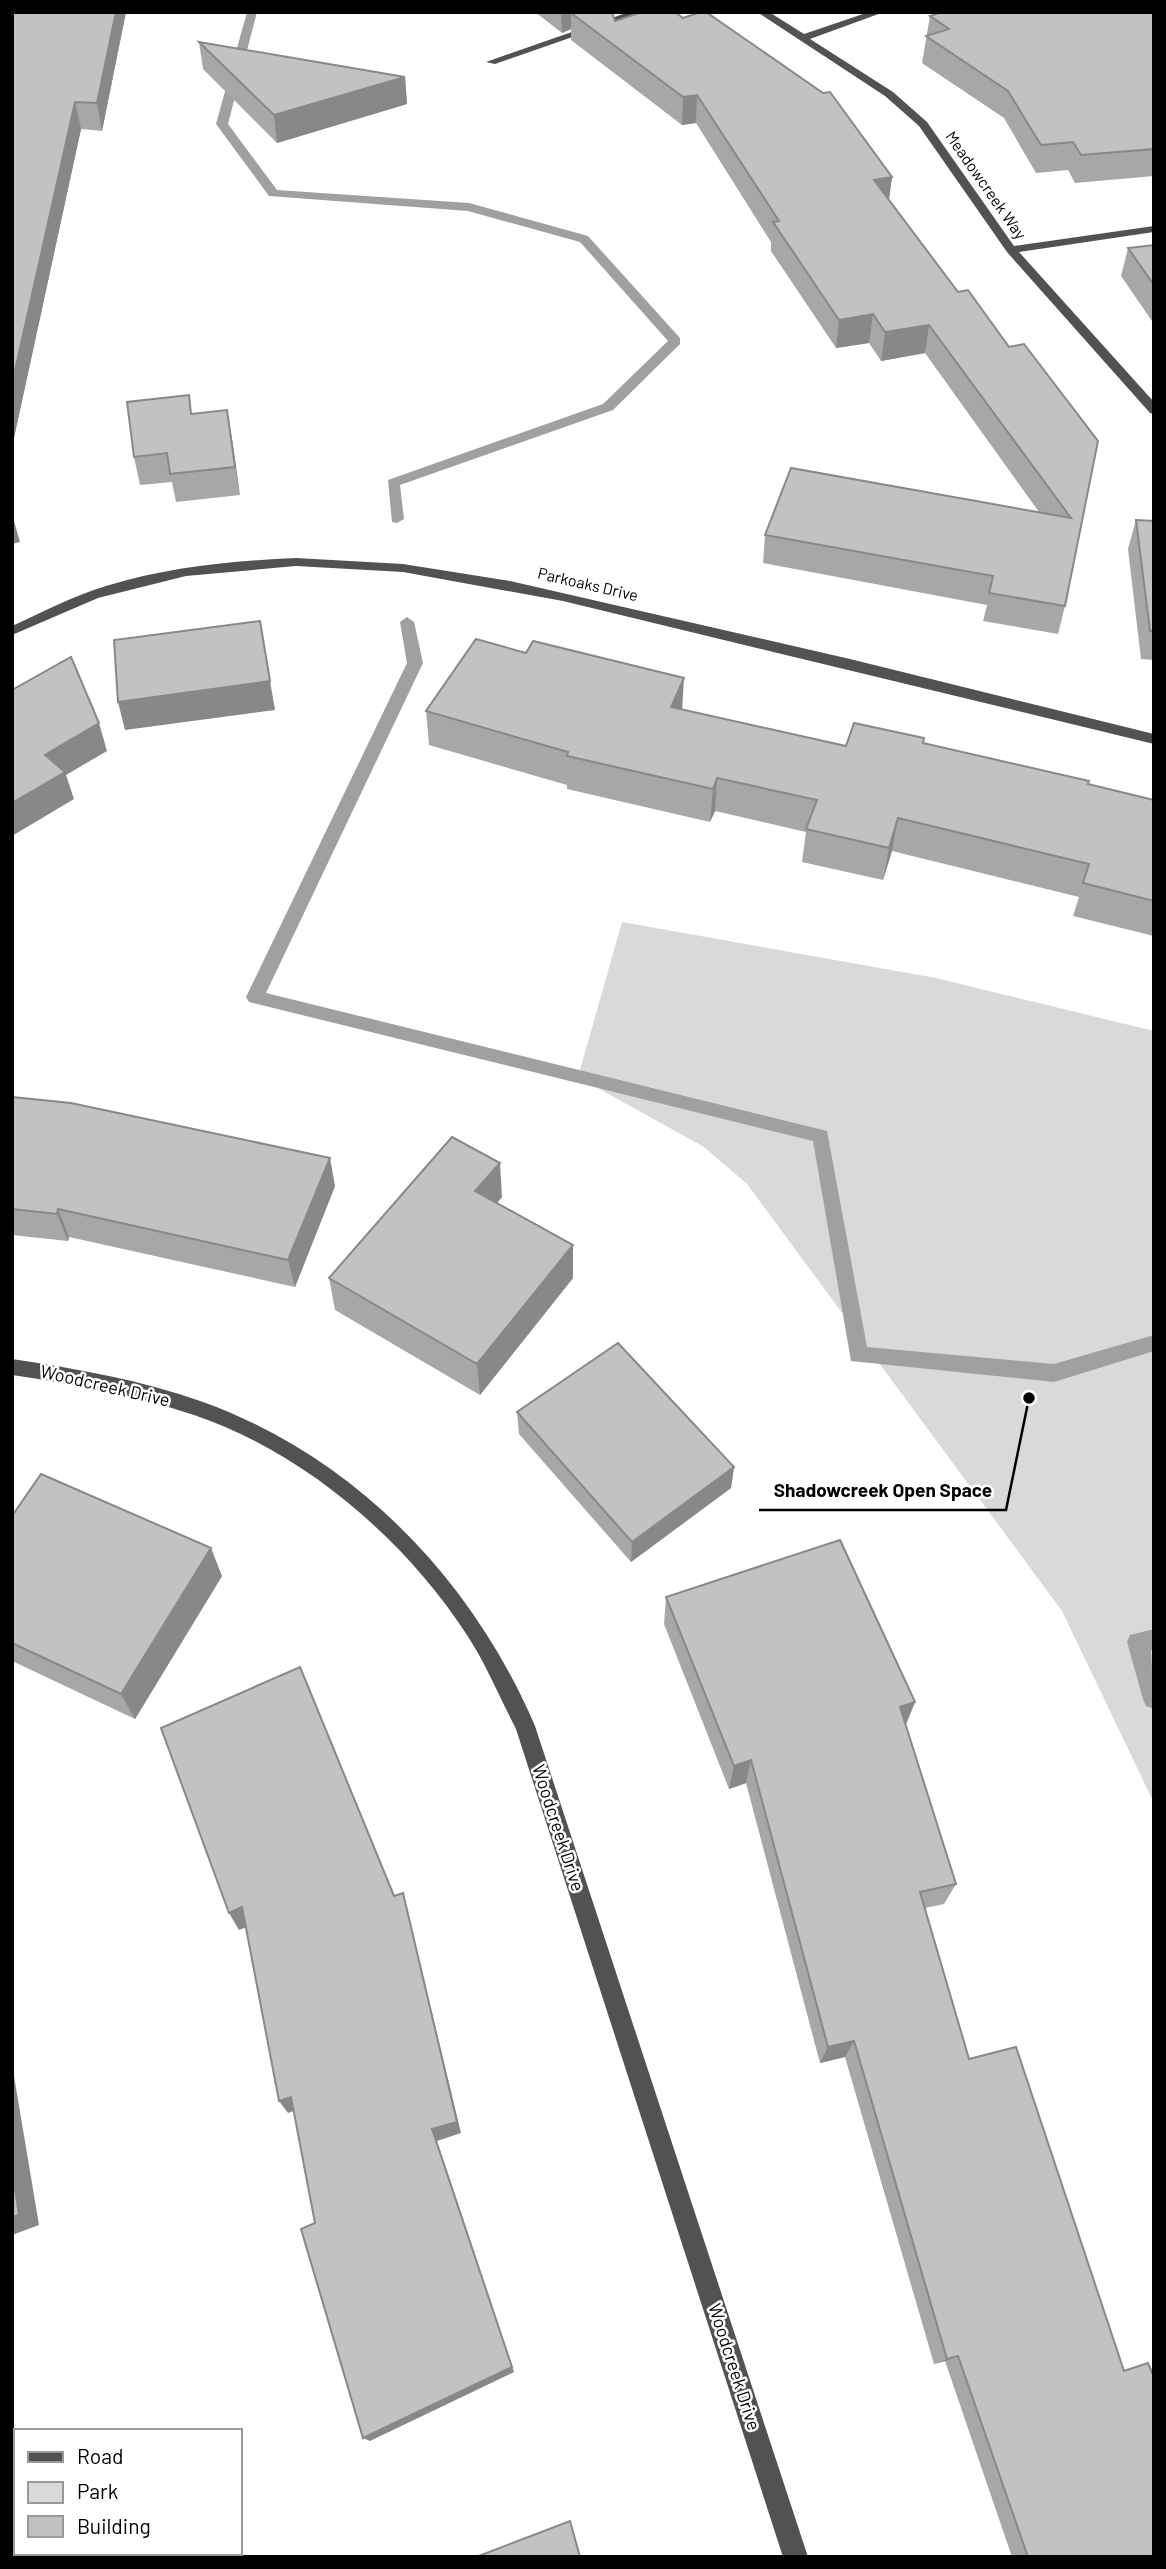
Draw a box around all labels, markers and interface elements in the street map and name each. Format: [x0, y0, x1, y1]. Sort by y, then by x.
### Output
street label: Meadowcreek Way [942, 127, 1031, 243]
street label: Parkoaks Drive [536, 563, 640, 604]
street label: Woodcreek Drive [38, 1359, 172, 1411]
callout: Shadowcreek Open Space [759, 1470, 1006, 1510]
text: Shadowcreek Open Space [774, 1478, 992, 1501]
street label: Woodcreek Drive [528, 1761, 590, 1894]
street label: Woodcreek Drive [704, 2300, 766, 2433]
legend [14, 2429, 242, 2555]
text: Road [77, 2443, 123, 2468]
text: Park [77, 2478, 118, 2503]
text: Building [77, 2513, 151, 2538]

